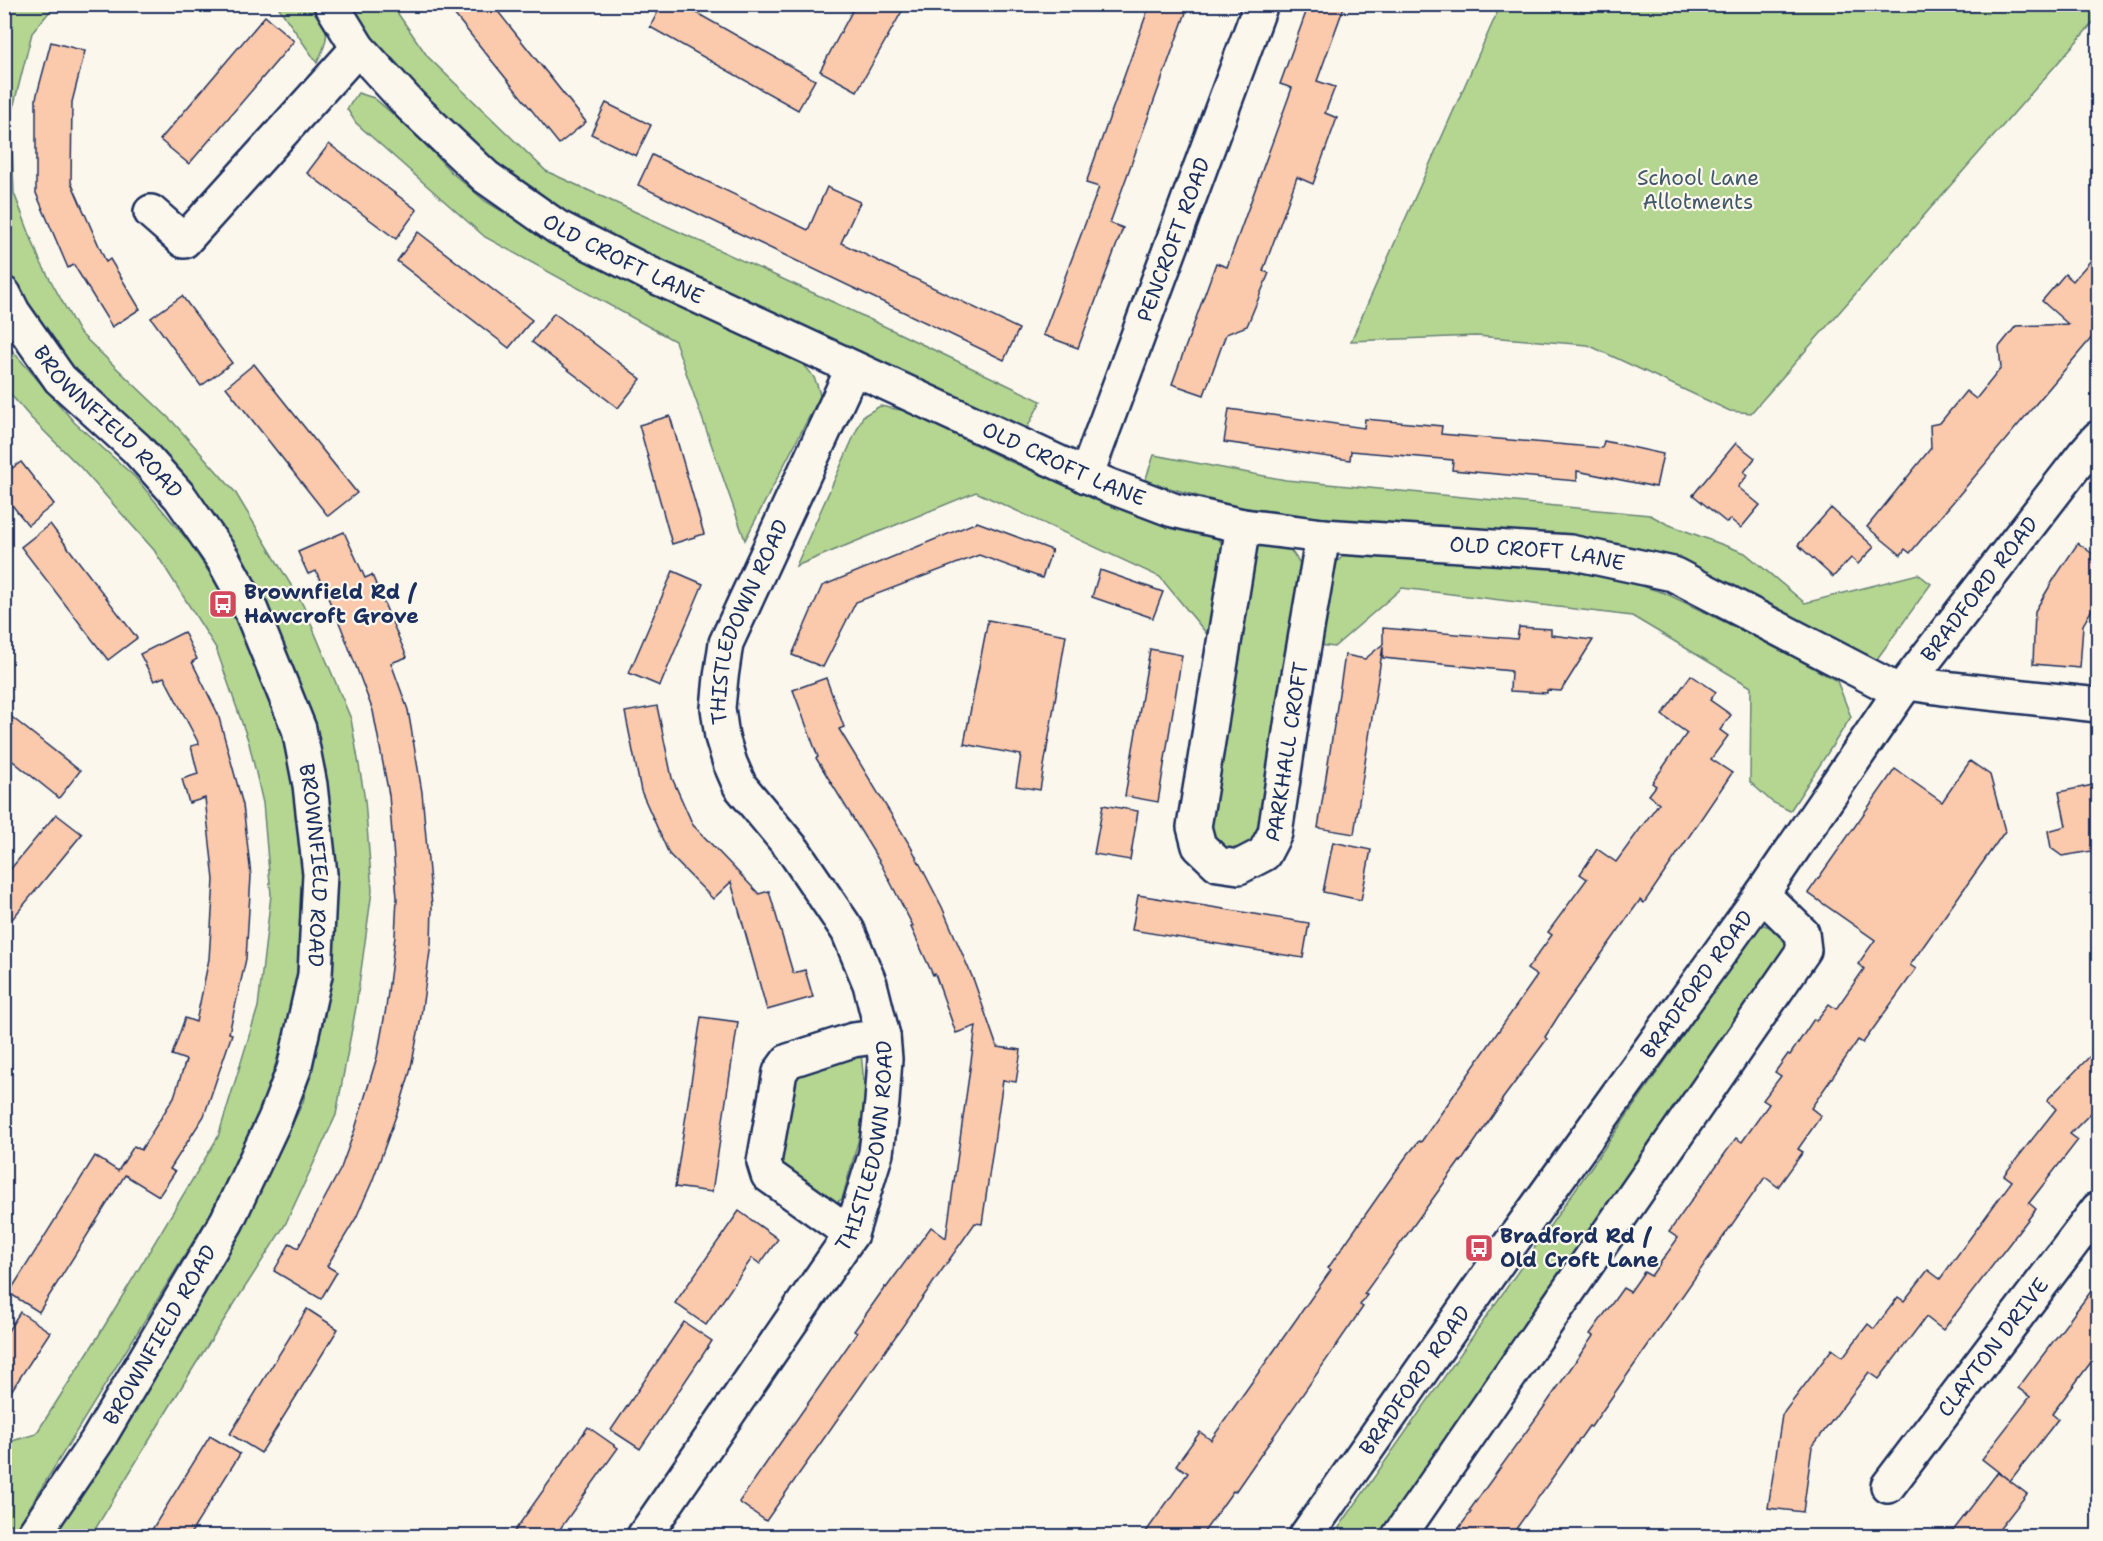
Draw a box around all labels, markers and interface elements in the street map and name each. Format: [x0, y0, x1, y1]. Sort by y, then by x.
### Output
street label: PENCROFT ROAD [1130, 154, 1217, 326]
park label: School Lane Allotments [1637, 164, 1759, 216]
street label: OLD CROFT LANE [537, 207, 708, 311]
street label: BROWNFIELD ROAD [27, 340, 189, 505]
street label: OLD CROFT LANE [977, 415, 1150, 512]
street label: BRADFORD ROAD [1914, 511, 2045, 668]
street label: THISTLEDOWN ROAD [704, 515, 795, 726]
street label: OLD CROFT LANE [1449, 530, 1628, 577]
place label: Brownfield Rd / Hawcroft Grove [244, 578, 419, 630]
bus stop icon: Brownfield Rd / Hawcroft Grove [207, 588, 239, 620]
street label: PARKHALL CROFT [1259, 660, 1315, 847]
street label: BROWNFIELD ROAD [292, 761, 334, 968]
street label: BRADFORD ROAD [1634, 905, 1760, 1064]
street label: THISTLEDOWN ROAD [829, 1039, 899, 1257]
place label: Bradford Rd / Old Croft Lane [1500, 1222, 1659, 1274]
bus stop icon: Bradford Rd / Old Croft Lane [1463, 1232, 1495, 1264]
street label: BROWNFIELD ROAD [97, 1240, 223, 1430]
street label: CLAYTON DRIVE [1931, 1272, 2055, 1423]
street label: BRADFORD ROAD [1353, 1300, 1477, 1461]

